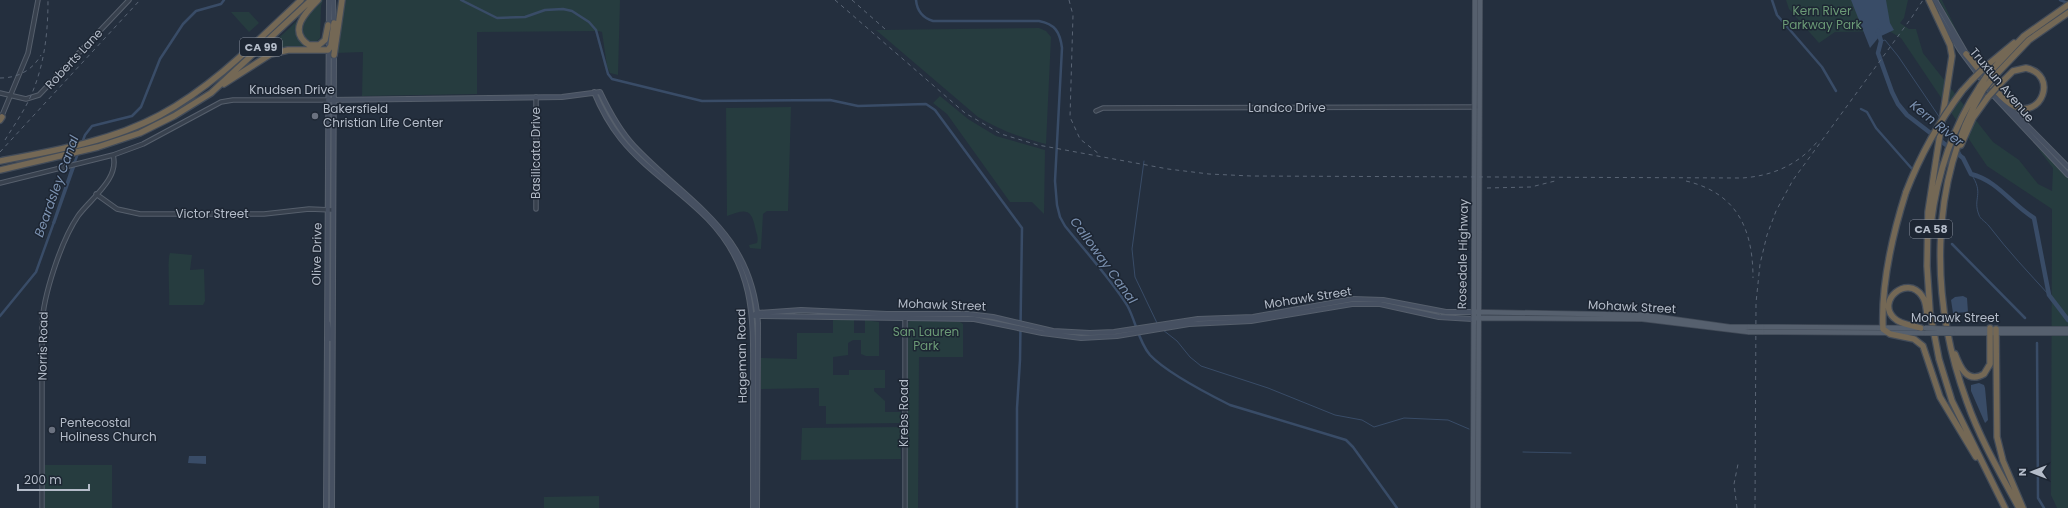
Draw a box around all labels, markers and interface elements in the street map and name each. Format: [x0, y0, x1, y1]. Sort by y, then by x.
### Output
park label: Kern River Parkway Park [1782, 2, 1862, 33]
street label: Roberts Lane [41, 25, 106, 93]
road number: CA 99 [240, 38, 282, 56]
street label: Truxtun Avenue [1966, 44, 2039, 126]
street label: Knudsen Drive [249, 81, 335, 98]
water label: Kern River [1906, 96, 1968, 152]
street label: Landco Drive [1248, 99, 1326, 116]
place label: Bakersfield Christian Life Center [323, 100, 444, 131]
street label: Basilicata Drive [527, 107, 544, 199]
marker: Bakersfield Christian Life Center [310, 111, 320, 121]
water label: Beardsley Canal [29, 132, 84, 240]
street label: Rosedale Highway [1453, 198, 1472, 309]
street label: Victor Street [175, 205, 249, 222]
water label: Calloway Canal [1066, 213, 1142, 308]
road number: CA 58 [1910, 220, 1952, 238]
street label: Olive Drive [307, 222, 326, 286]
street label: Mohawk Street [1263, 282, 1353, 313]
street label: Mohawk Street [898, 294, 986, 315]
street label: Mohawk Street [1588, 296, 1676, 317]
street label: Hageman Road [732, 309, 751, 403]
street label: Mohawk Street [1911, 309, 1999, 326]
street label: Norris Road [33, 311, 52, 380]
park label: San Lauren Park [893, 323, 959, 354]
street label: Krebs Road [895, 379, 912, 447]
place label: Pentecostal Holiness Church [60, 414, 157, 445]
marker: Pentecostal Holiness Church [47, 425, 57, 435]
north arrow [2012, 452, 2052, 492]
scale bar [18, 466, 89, 492]
text: N [2014, 468, 2030, 476]
text: 200 m [24, 471, 62, 488]

